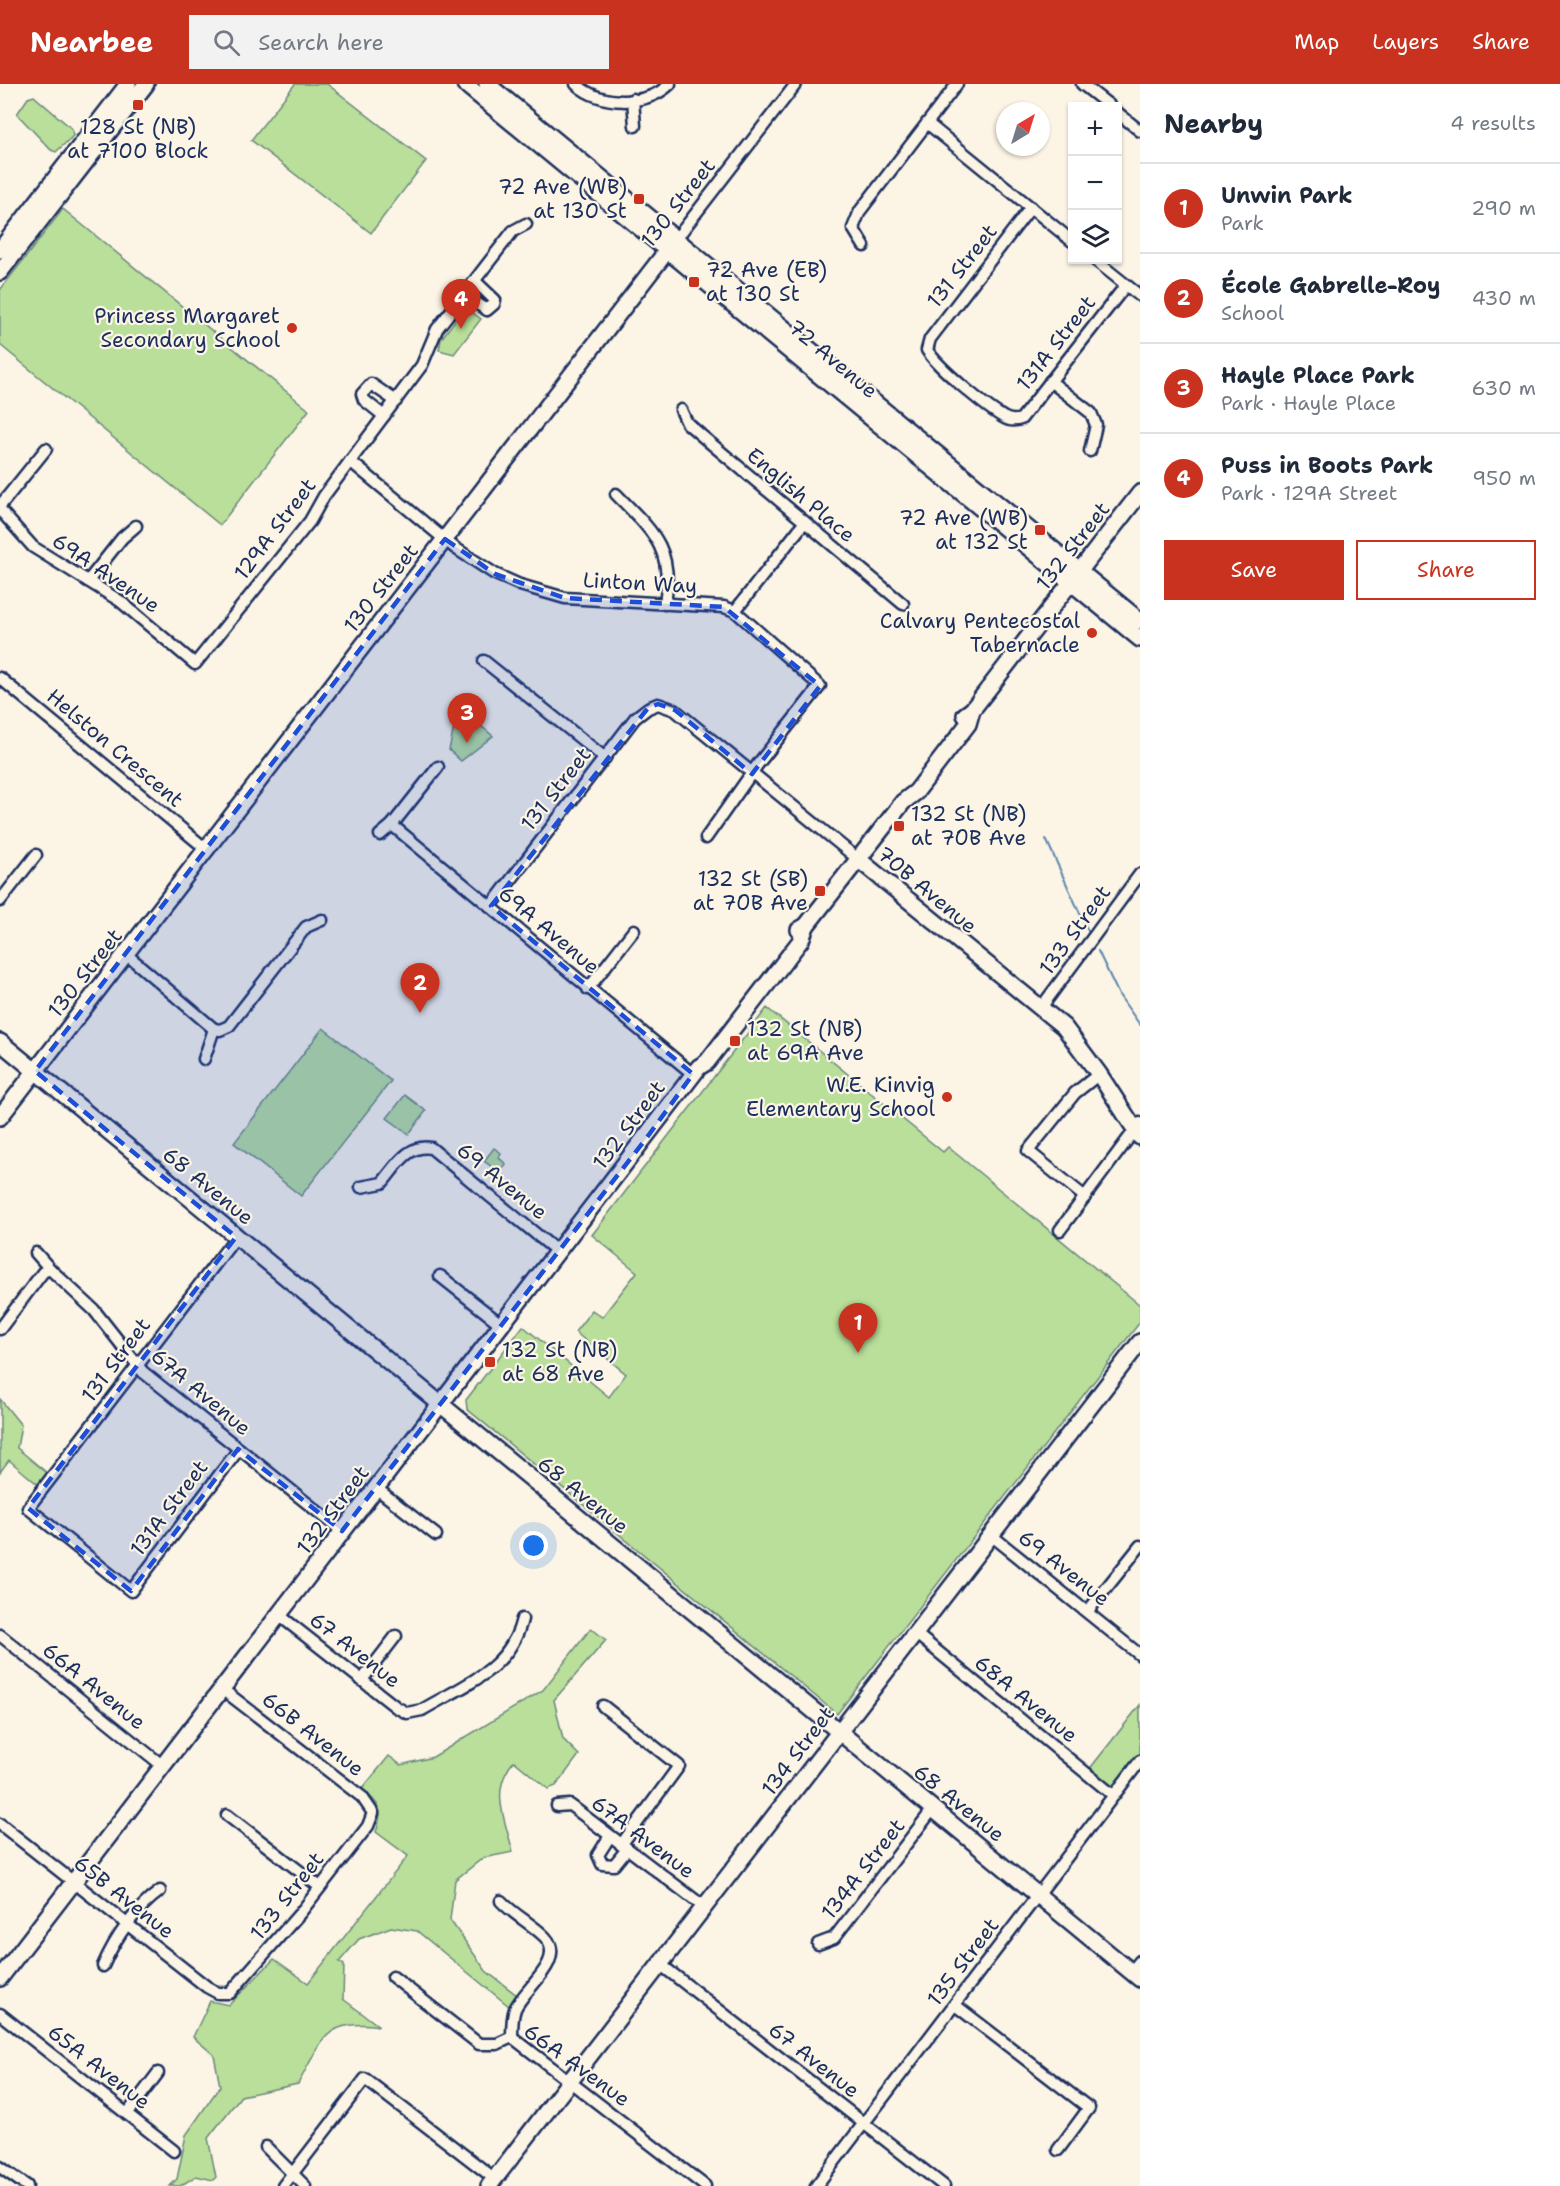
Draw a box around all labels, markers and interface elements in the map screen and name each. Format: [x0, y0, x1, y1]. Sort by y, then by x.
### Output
search box [189, 15, 609, 69]
text: Nearbee [30, 23, 153, 61]
icon: search [210, 26, 243, 59]
text: Search here [258, 28, 384, 57]
text: Map [1294, 28, 1339, 56]
text: Layers [1372, 28, 1439, 56]
text: Share [1472, 28, 1530, 56]
marker: 128 St (NB) at 7100 Block [131, 98, 145, 112]
north arrow [996, 102, 1050, 156]
map controls [1068, 102, 1122, 264]
button: + [1068, 102, 1122, 156]
text: Nearby [1164, 106, 1263, 141]
text: 4 results [1450, 110, 1536, 136]
place label: 128 St (NB) at 7100 Block [67, 113, 209, 165]
street label: 130 Street [634, 153, 722, 253]
button: − [1068, 156, 1122, 210]
place label: 72 Ave (WB) at 130 St [498, 173, 627, 225]
text: Unwin Park [1221, 181, 1352, 210]
marker: 72 Ave (WB) at 130 St [632, 192, 646, 206]
text: 1 [1179, 195, 1188, 221]
text: 290 m [1471, 195, 1536, 221]
button: layers [1068, 210, 1122, 264]
text: Park [1221, 210, 1264, 236]
street label: 131 Street [920, 218, 1004, 314]
place label: 72 Ave (EB) at 130 St [706, 256, 827, 308]
text: École Gabrelle-Roy [1221, 271, 1441, 300]
marker: 72 Ave (EB) at 130 St [687, 275, 701, 289]
pin: 4 [442, 280, 480, 329]
text: 2 [1177, 285, 1191, 311]
text: 430 m [1472, 285, 1536, 311]
street label: 131A Street [1010, 290, 1102, 396]
text: School [1221, 300, 1284, 326]
place label: Princess Margaret Secondary School [94, 302, 281, 354]
street label: 72 Avenue [782, 313, 884, 405]
marker: Princess Margaret Secondary School [285, 321, 299, 335]
text: Hayle Place Park [1221, 361, 1415, 390]
text: 3 [1177, 375, 1191, 401]
text: 630 m [1472, 375, 1536, 401]
text: Park · Hayle Place [1221, 390, 1396, 416]
street label: English Place [741, 441, 861, 549]
text: Puss in Boots Park [1221, 451, 1433, 480]
text: 4 [1177, 465, 1191, 491]
text: 950 m [1472, 465, 1536, 491]
street label: 129A Street [228, 473, 322, 585]
text: Park · 129A Street [1221, 480, 1398, 506]
street label: 132 Street [1030, 496, 1116, 596]
place label: 72 Ave (WB) at 132 St [899, 504, 1028, 556]
marker: 72 Ave (WB) at 132 St [1033, 523, 1047, 537]
street label: 69A Avenue [47, 527, 165, 619]
street label: 130 Street [337, 538, 425, 638]
button: Save [1164, 540, 1344, 600]
button: Share [1356, 540, 1536, 600]
street label: Linton Way [582, 566, 698, 600]
place label: Calvary Pentecostal Tabernacle [880, 607, 1081, 659]
marker: Calvary Pentecostal Tabernacle [1085, 626, 1099, 640]
street label: Helston Crescent [41, 682, 189, 814]
pin: 3 [448, 694, 486, 743]
street label: 131 Street [514, 741, 598, 837]
place label: 132 St (NB) at 70B Ave [911, 800, 1026, 852]
marker: 132 St (NB) at 70B Ave [892, 819, 906, 833]
street label: 70B Avenue [871, 840, 983, 940]
place label: 132 St (SB) at 70B Ave [693, 865, 808, 917]
street label: 69A Avenue [492, 879, 606, 981]
street label: 133 Street [1033, 879, 1117, 981]
marker: 132 St (SB) at 70B Ave [813, 884, 827, 898]
street label: 130 Street [41, 923, 129, 1023]
pin: 2 [400, 964, 440, 1013]
place label: 132 St (NB) at 69A Ave [747, 1015, 864, 1067]
marker: 132 St (NB) at 69A Ave [728, 1034, 742, 1048]
place label: W.E. Kinvig Elementary School [746, 1071, 936, 1123]
street label: 132 Street [586, 1075, 672, 1175]
marker: W.E. Kinvig Elementary School [940, 1090, 954, 1104]
street label: 69 Avenue [451, 1136, 553, 1226]
street label: 68 Avenue [157, 1141, 259, 1231]
pin: 1 [838, 1304, 878, 1353]
street label: 131 Street [75, 1312, 157, 1408]
place label: 132 St (NB) at 68 Ave [502, 1336, 617, 1388]
street label: 67A Avenue [145, 1342, 257, 1442]
marker: 132 St (NB) at 68 Ave [483, 1355, 497, 1369]
street label: 68 Avenue [532, 1450, 634, 1540]
street label: 131A Street [124, 1454, 214, 1562]
street label: 132 Street [290, 1460, 376, 1560]
street label: 69 Avenue [1012, 1523, 1116, 1613]
your location [519, 1531, 548, 1560]
street label: 67 Avenue [304, 1606, 406, 1694]
street label: 66A Avenue [37, 1636, 151, 1736]
street label: 68A Avenue [969, 1649, 1083, 1749]
street label: 66B Avenue [256, 1685, 370, 1783]
street label: 134 Street [755, 1701, 841, 1801]
street label: 68 Avenue [908, 1758, 1010, 1848]
street label: 67A Avenue [586, 1789, 700, 1885]
street label: 134A Street [815, 1813, 911, 1925]
street label: 133 Street [244, 1846, 330, 1946]
street label: 65B Avenue [68, 1849, 180, 1945]
street label: 135 Street [921, 1912, 1005, 2012]
street label: 67 Avenue [763, 2016, 865, 2104]
street label: 66A Avenue [518, 2017, 636, 2113]
street label: 65A Avenue [42, 2018, 156, 2116]

